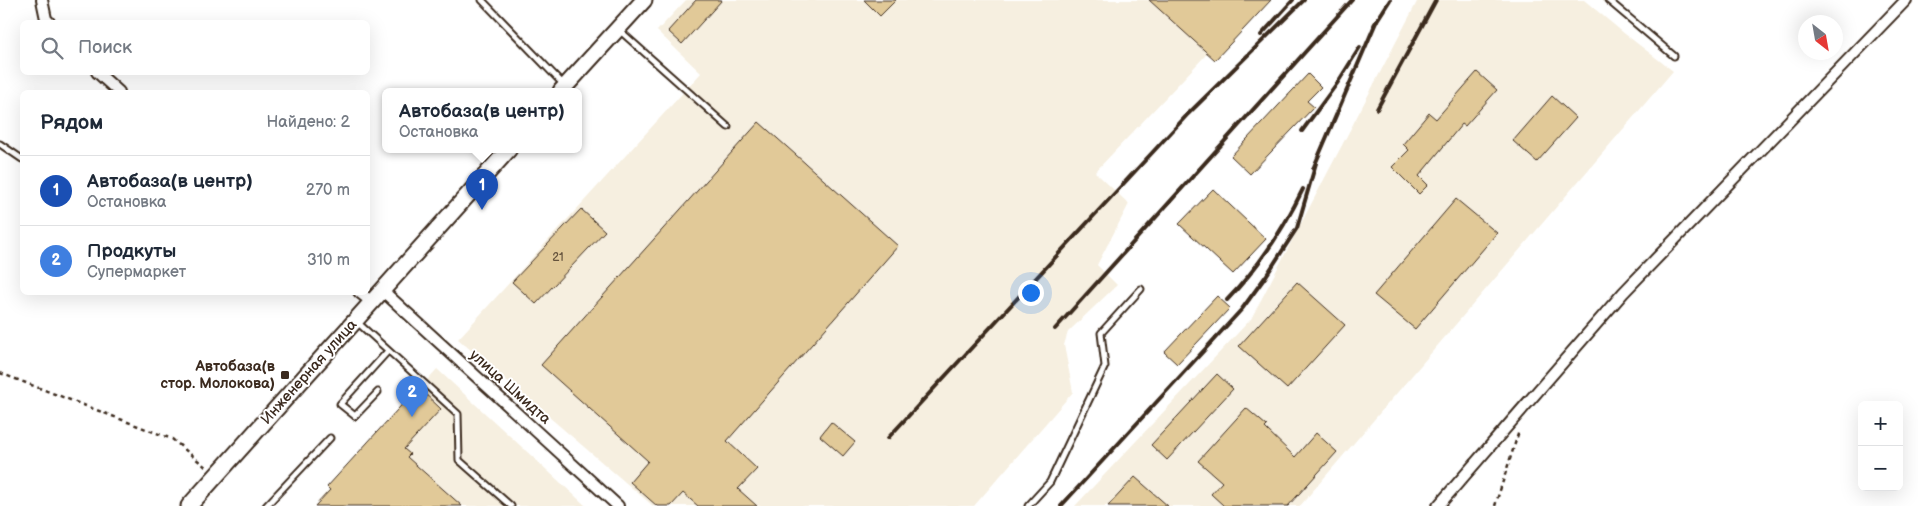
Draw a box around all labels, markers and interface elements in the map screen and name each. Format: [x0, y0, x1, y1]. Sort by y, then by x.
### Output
north arrow [1798, 15, 1843, 60]
search box [20, 20, 370, 75]
icon: search [38, 34, 66, 62]
text: Поиск [78, 36, 132, 59]
popup [382, 88, 582, 153]
text: Автобаза(в центр) [399, 100, 565, 123]
text: Рядом [40, 110, 103, 135]
text: Найдено: 2 [266, 113, 350, 132]
text: Остановка [399, 123, 479, 142]
pin: 1 [466, 169, 498, 210]
text: Автобаза(в центр) [87, 170, 253, 193]
text: 1 [53, 181, 59, 200]
text: 270 m [306, 181, 350, 200]
text: Остановка [87, 193, 166, 212]
text: Продкуты [87, 240, 176, 263]
house number: 21 [552, 250, 564, 265]
text: 2 [51, 251, 61, 270]
text: 310 m [307, 251, 350, 270]
text: Супермаркет [87, 263, 186, 282]
your location [1018, 280, 1044, 306]
street label: Инженерная улица [257, 315, 361, 428]
street label: улица Шмидта [465, 345, 555, 429]
place label: Автобаза(в стор. Молокова) [160, 357, 275, 393]
marker: Автобаза(в стор. Молокова) [279, 369, 291, 381]
pin: 2 [396, 376, 428, 417]
map controls [1858, 401, 1903, 491]
button: + [1858, 401, 1903, 446]
button: − [1858, 446, 1903, 491]

